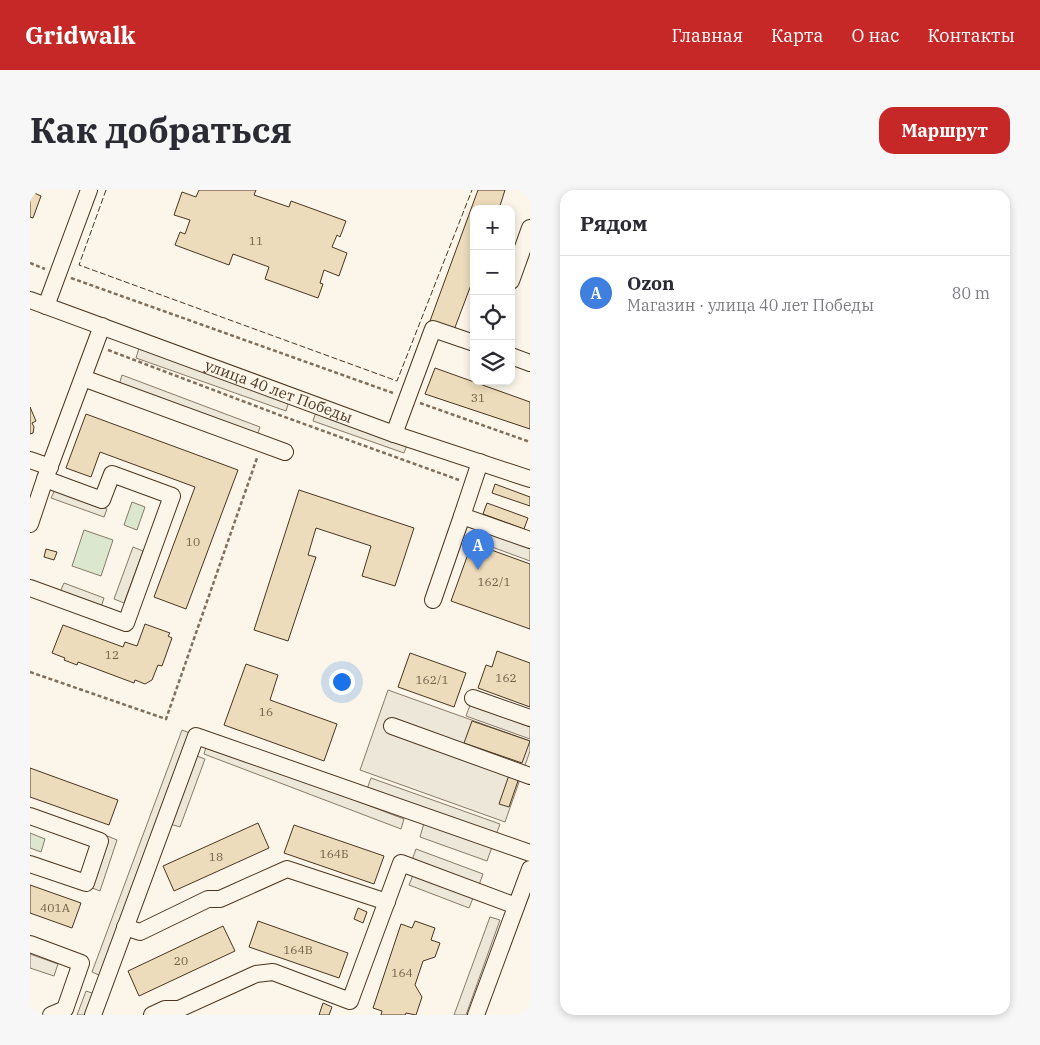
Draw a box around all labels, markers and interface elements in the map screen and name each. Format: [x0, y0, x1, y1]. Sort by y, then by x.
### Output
text: Gridwalk [25, 19, 135, 51]
text: Главная [671, 24, 743, 47]
text: Карта [771, 24, 823, 47]
text: О нас [851, 24, 899, 47]
text: Контакты [927, 24, 1015, 47]
text: Как добраться [30, 107, 292, 153]
button: Маршрут [879, 107, 1010, 154]
map controls [470, 205, 515, 385]
button: + [470, 205, 515, 250]
text: Рядом [580, 209, 648, 237]
house number: 11 [249, 233, 263, 248]
button: − [470, 250, 515, 295]
text: Ozon [627, 271, 675, 295]
text: A [590, 283, 602, 303]
text: 80 m [952, 283, 990, 303]
button: locate [470, 295, 515, 340]
text: Магазин · улица 40 лет Победы [627, 295, 874, 315]
button: layers [470, 340, 515, 385]
street label: улица 40 лет Победы [202, 355, 355, 427]
house number: 31 [471, 390, 485, 405]
pin: A [462, 529, 494, 570]
house number: 10 [186, 534, 200, 549]
house number: 162/1 [477, 574, 511, 589]
house number: 12 [105, 647, 119, 662]
your location [329, 669, 355, 695]
house number: 162 [495, 670, 517, 685]
house number: 162/1 [415, 672, 449, 687]
house number: 16 [259, 704, 273, 719]
house number: 164Б [319, 846, 349, 861]
house number: 18 [209, 849, 223, 864]
house number: 401А [40, 900, 71, 915]
house number: 164В [283, 942, 313, 957]
house number: 20 [174, 953, 188, 968]
house number: 164 [391, 965, 413, 980]

